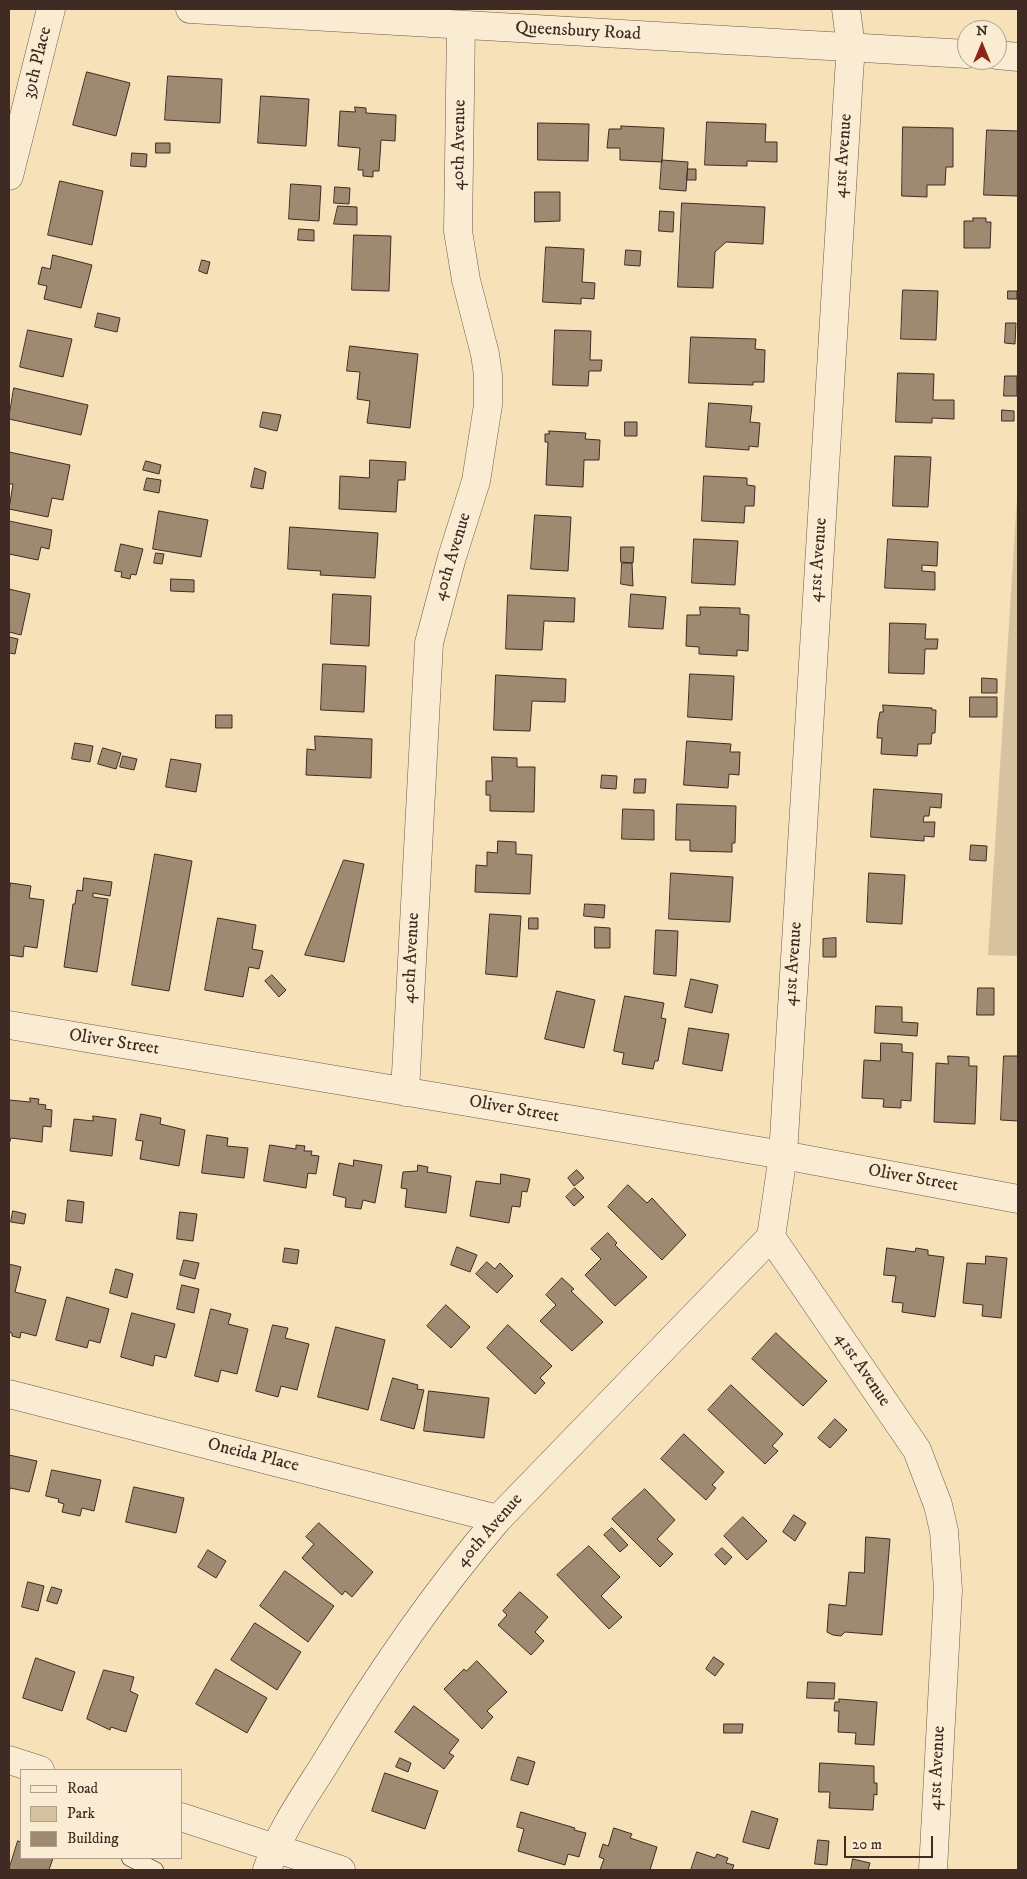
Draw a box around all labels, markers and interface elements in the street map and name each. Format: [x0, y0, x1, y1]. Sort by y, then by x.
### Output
street label: Queensbury Road [515, 18, 641, 46]
north arrow [957, 20, 1007, 70]
text: N [976, 22, 988, 40]
street label: 39th Place [19, 25, 57, 101]
street label: 40th Avenue [448, 99, 472, 191]
street label: 41st Avenue [830, 113, 858, 199]
street label: 40th Avenue [429, 510, 477, 604]
street label: 41st Avenue [805, 517, 833, 603]
street label: 40th Avenue [399, 912, 425, 1004]
street label: 41st Avenue [780, 921, 808, 1007]
street label: Oliver Street [67, 1025, 161, 1061]
street label: Oliver Street [467, 1091, 561, 1129]
street label: Oliver Street [866, 1160, 960, 1198]
street label: 41st Avenue [829, 1329, 895, 1411]
street label: Oneida Place [205, 1434, 301, 1478]
street label: 40th Avenue [452, 1490, 528, 1572]
street label: 41st Avenue [925, 1725, 951, 1811]
legend [20, 1769, 182, 1859]
text: Road [67, 1779, 98, 1798]
text: Park [67, 1804, 95, 1823]
scale bar [847, 1826, 936, 1858]
text: Building [67, 1829, 119, 1848]
text: 20 m [852, 1835, 882, 1854]

